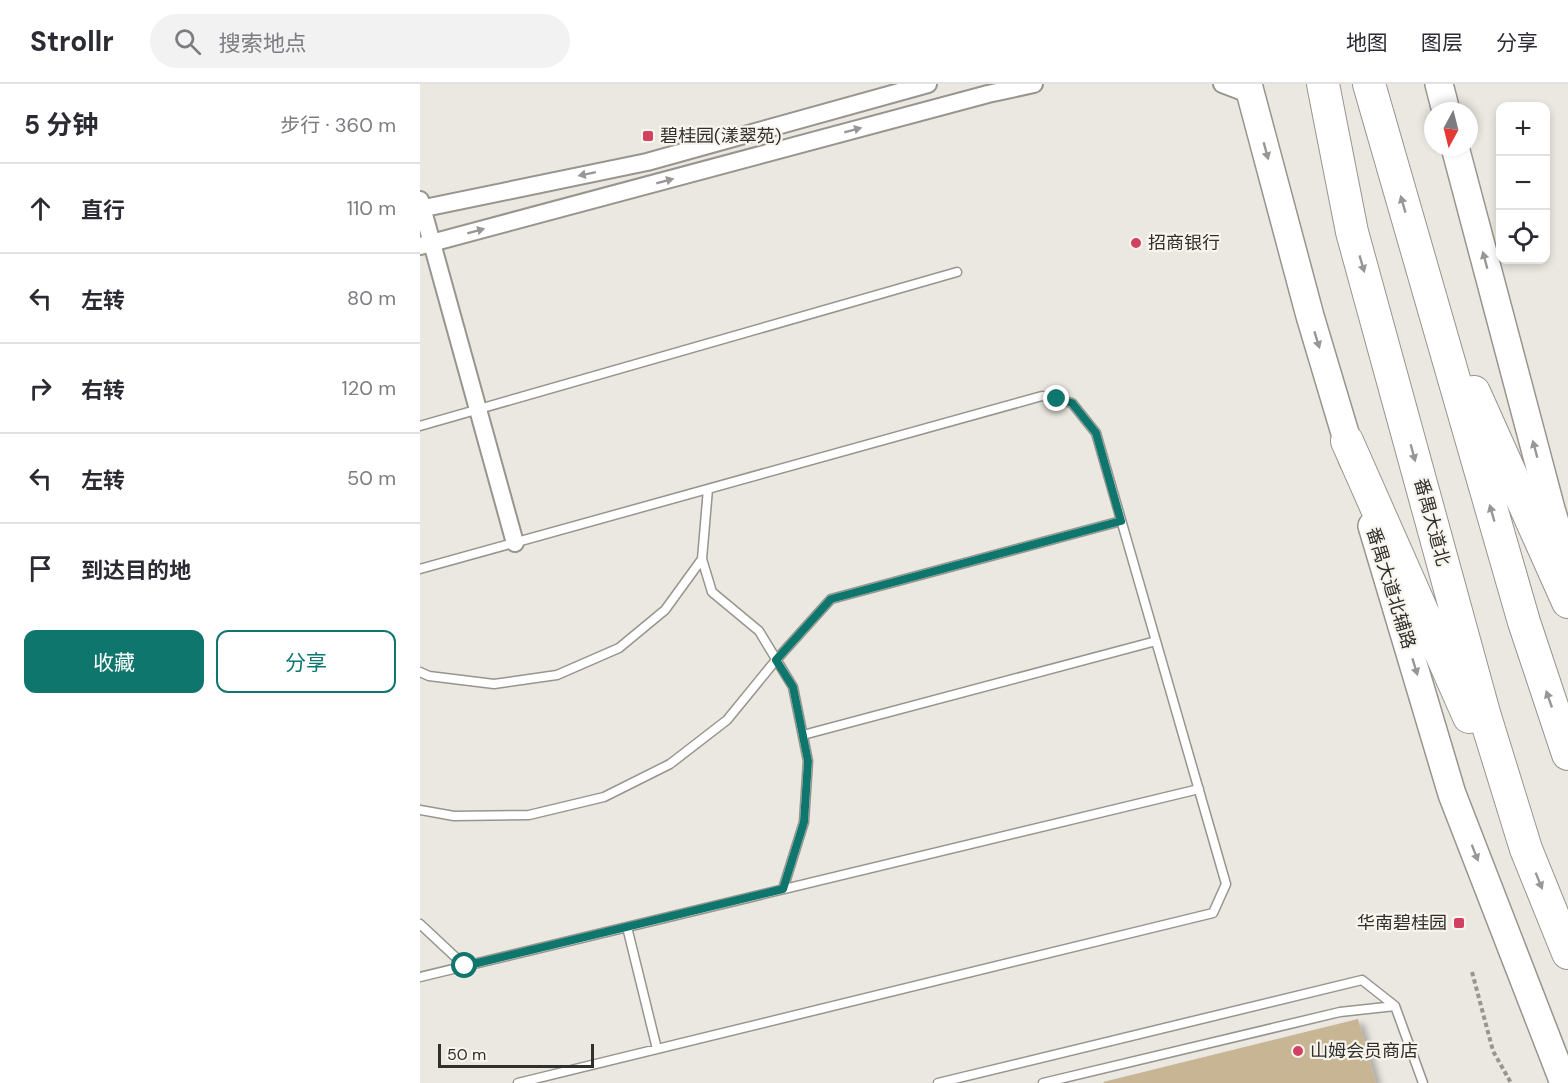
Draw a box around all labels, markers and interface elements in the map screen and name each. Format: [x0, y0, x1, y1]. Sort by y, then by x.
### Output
search box [150, 14, 570, 68]
text: Strollr [30, 23, 114, 60]
icon: search [171, 25, 204, 58]
text: 搜索地点 [219, 29, 307, 58]
text: 地图 [1346, 29, 1388, 57]
text: 图层 [1421, 29, 1463, 57]
text: 分享 [1496, 29, 1538, 57]
north arrow [1424, 102, 1478, 156]
map controls [1496, 102, 1550, 264]
button: + [1496, 102, 1550, 156]
text: 5 分钟 [24, 108, 98, 142]
text: 步行 · 360 m [280, 112, 396, 138]
place label: 碧桂园(漾翠苑) [660, 124, 781, 148]
one-way arrow [844, 125, 862, 134]
marker: 碧桂园(漾翠苑) [641, 129, 655, 143]
one-way arrow [1262, 143, 1271, 161]
button: − [1496, 156, 1550, 210]
one-way arrow [577, 170, 596, 179]
one-way arrow [656, 175, 674, 185]
icon: ahead [24, 192, 57, 225]
text: 110 m [347, 195, 396, 221]
one-way arrow [1398, 195, 1407, 213]
text: 直行 [81, 196, 125, 225]
button: locate [1496, 210, 1550, 264]
one-way arrow [468, 226, 486, 235]
place label: 招商银行 [1148, 231, 1220, 255]
marker: 招商银行 [1129, 236, 1143, 250]
one-way arrow [1480, 251, 1490, 269]
one-way arrow [1358, 255, 1367, 273]
icon: left [24, 282, 57, 315]
text: 80 m [347, 285, 396, 311]
text: 左转 [81, 286, 125, 315]
one-way arrow [1313, 331, 1322, 349]
icon: right [24, 372, 57, 405]
text: 120 m [342, 375, 396, 401]
text: 右转 [81, 376, 125, 405]
route end [1043, 385, 1069, 411]
one-way arrow [1530, 440, 1539, 458]
one-way arrow [1408, 443, 1418, 462]
icon: left [24, 462, 57, 495]
text: 50 m [347, 465, 396, 491]
text: 左转 [81, 466, 125, 495]
street label: 番禺大道北 [1409, 475, 1455, 569]
one-way arrow [1487, 503, 1496, 521]
street label: 番禺大道北辅路 [1361, 524, 1421, 652]
icon: arrive [24, 552, 57, 585]
text: 到达目的地 [81, 556, 191, 585]
button: 收藏 [24, 630, 204, 693]
button: 分享 [216, 630, 396, 693]
one-way arrow [1411, 658, 1420, 676]
one-way arrow [1544, 690, 1554, 708]
one-way arrow [1470, 844, 1480, 862]
one-way arrow [1535, 872, 1544, 890]
place label: 华南碧桂园 [1357, 911, 1447, 935]
marker: 华南碧桂园 [1452, 916, 1466, 930]
route start [451, 952, 477, 978]
place label: 山姆会员商店 [1310, 1039, 1418, 1063]
scale bar [438, 1041, 594, 1068]
text: 50 m [447, 1044, 486, 1065]
marker: 山姆会员商店 [1291, 1044, 1305, 1058]

